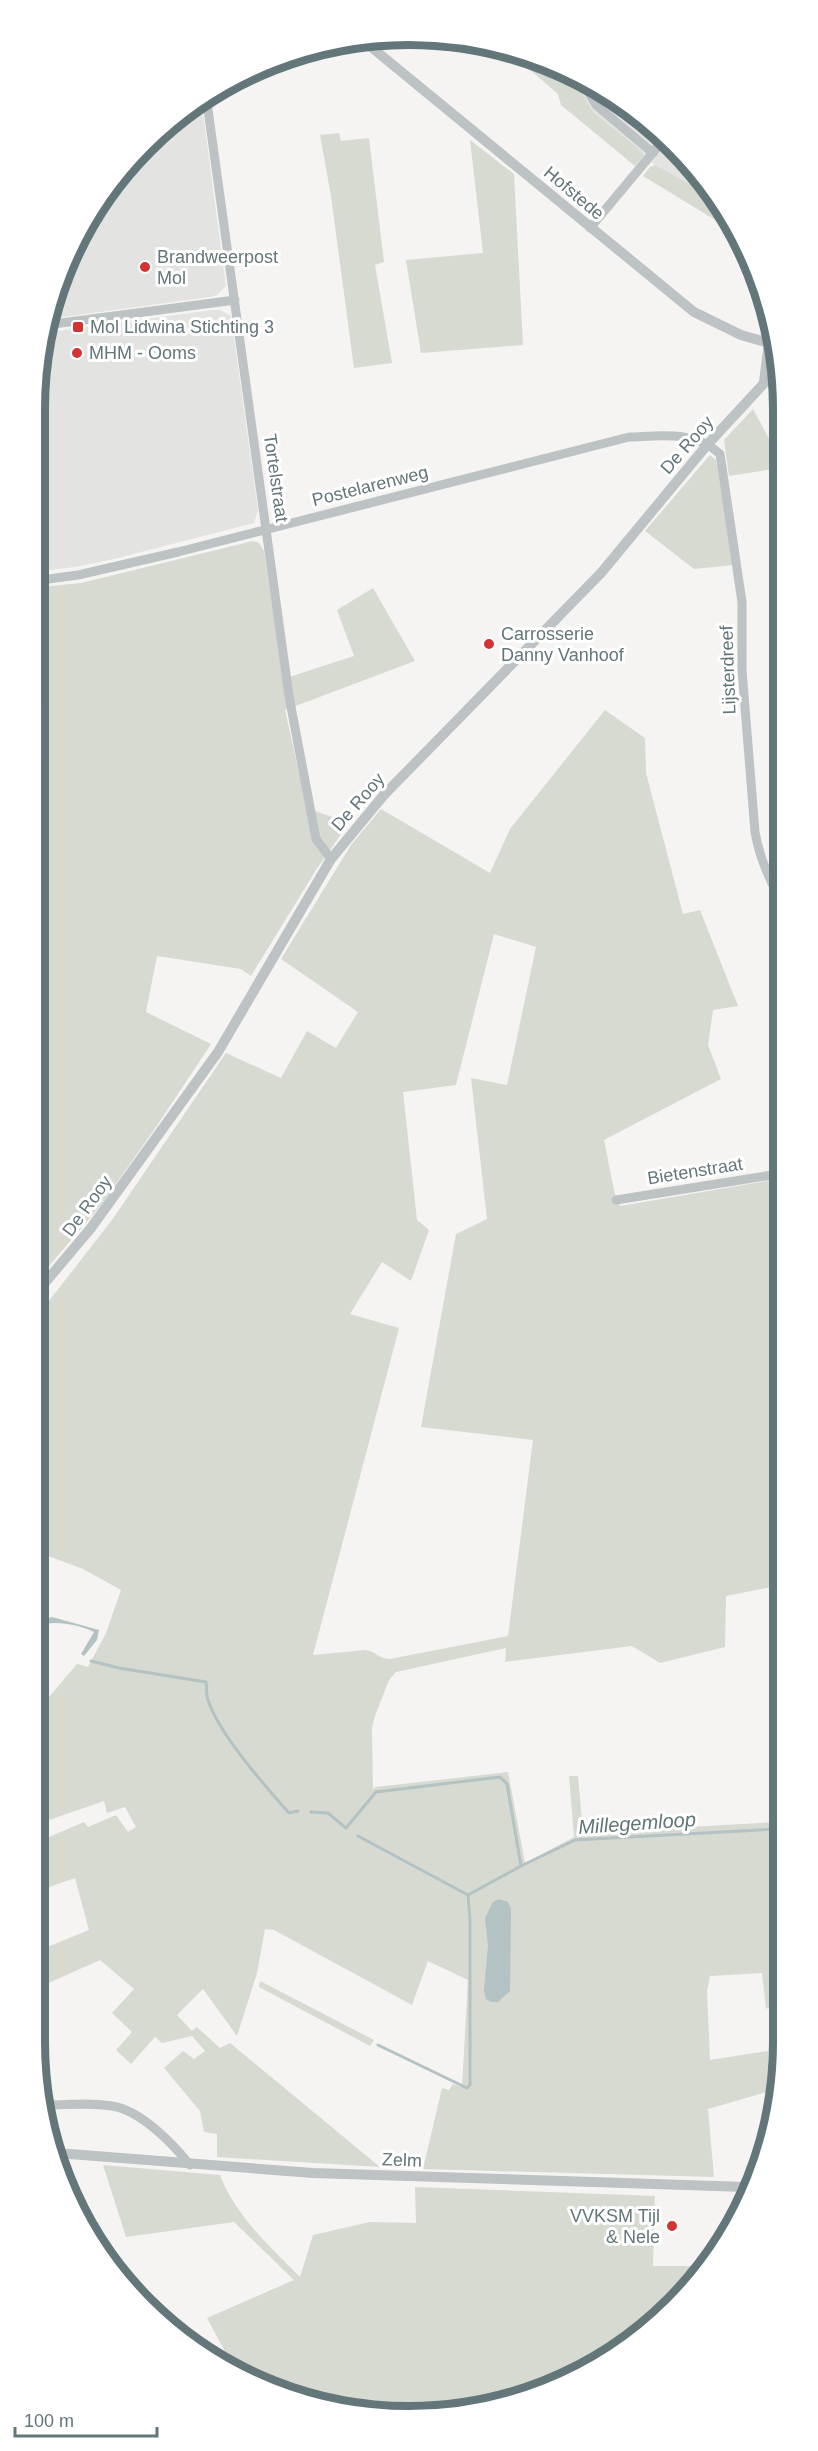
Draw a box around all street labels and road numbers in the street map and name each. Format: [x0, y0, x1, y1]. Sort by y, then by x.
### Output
street label: Hofstede [540, 162, 608, 224]
street label: De Rooy [656, 412, 718, 478]
street label: Tortelstraat [260, 433, 292, 523]
street label: Postelarenweg [310, 462, 430, 510]
street label: Lijsterdreef [716, 624, 740, 715]
street label: De Rooy [327, 769, 389, 835]
street label: Bietenstraat [646, 1154, 744, 1188]
street label: De Rooy [58, 1172, 116, 1240]
street label: Zelm [382, 2149, 422, 2171]

